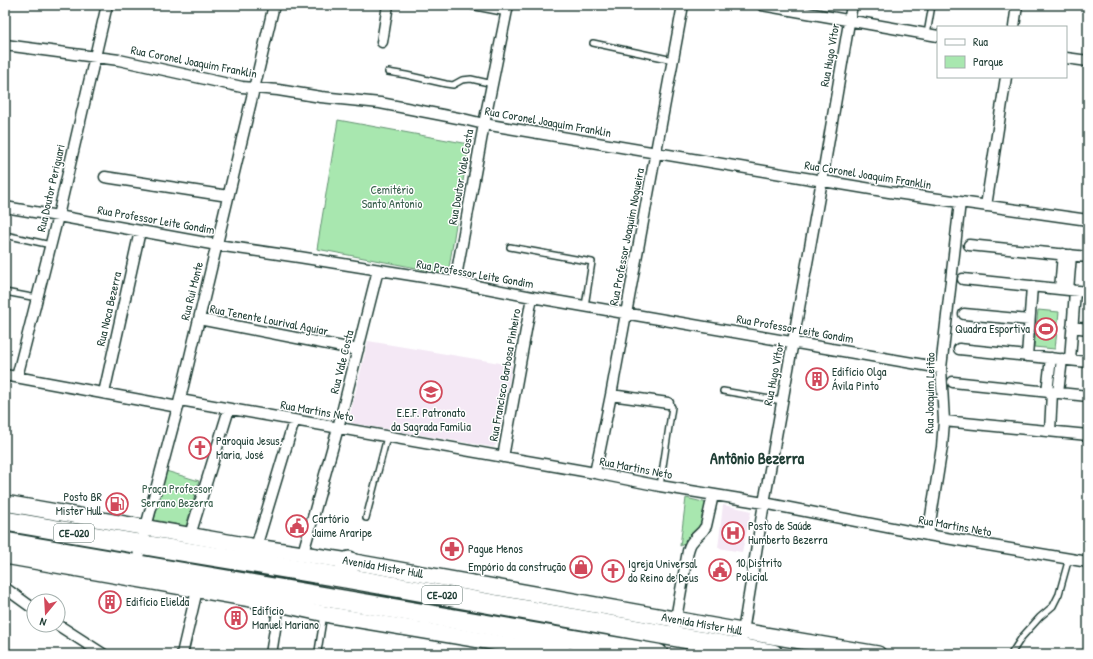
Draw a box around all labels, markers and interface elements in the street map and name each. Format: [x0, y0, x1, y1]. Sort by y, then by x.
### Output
street label: Rua Hugo Vítor [816, 22, 844, 88]
legend [937, 26, 1067, 78]
text: Rua [973, 33, 988, 50]
street label: Rua Coronel Joaquim Franklin [130, 41, 259, 82]
text: Parque [973, 53, 1003, 70]
street label: Rua Coronel Joaquim Franklin [483, 102, 613, 141]
street label: Rua Doutor Vale Costa [444, 128, 477, 226]
street label: Rua Doutor Periguari [32, 142, 69, 233]
street label: Rua Coronel Joaquim Franklin [803, 156, 933, 193]
street label: Rua Professor Joaquim Nogueira [605, 166, 648, 307]
park label: Cemitério Santo Antonio [362, 181, 422, 212]
street label: Rua Professor Leite Gondim [96, 201, 216, 238]
street label: Rua Professor Leite Gondim [415, 255, 535, 292]
street label: Rua Rui Monte [176, 260, 207, 322]
street label: Rua Noca Bezerra [92, 270, 125, 348]
street label: Rua Tenente Lourival Aguiar [208, 300, 330, 339]
street label: Rua Francisco Barbosa Pinheiro [484, 307, 525, 443]
street label: Rua Professor Leite Gondim [735, 310, 855, 347]
sports icon: Quadra Esportiva [1033, 316, 1059, 342]
place label: Quadra Esportiva [955, 320, 1030, 337]
street label: Rua Vale Costa [325, 328, 358, 395]
street label: Rua Hugo Vítor [759, 340, 788, 407]
street label: Rua Joaquim Leitão [920, 352, 939, 434]
place label: Edifício Olga Ávila Pinto [832, 363, 887, 394]
building icon: Edifício Olga Ávila Pinto [804, 366, 830, 392]
school or university icon: E.E.F. Patronato da Sagrada Familia [418, 379, 444, 405]
street label: Rua Martins Neto [279, 396, 355, 425]
place label: E.E.F. Patronato da Sagrada Familia [391, 404, 471, 435]
place label: Paroquia Jesus, Maria, José [216, 432, 282, 463]
church icon: Paroquia Jesus, Maria, José [187, 435, 213, 461]
district label: Antônio Bezerra [710, 447, 805, 469]
street label: Rua Martins Neto [598, 452, 674, 483]
park label: Praça Professor Serrano Bezerra [141, 480, 213, 511]
place label: Posto BR Mister Hull [56, 488, 103, 519]
fuel station icon: Posto BR Mister Hull [104, 491, 130, 517]
place label: Cartório Jaime Araripe [312, 510, 372, 541]
street label: Rua Martins Neto [917, 511, 993, 540]
public building icon: Cartório Jaime Araripe [284, 513, 310, 539]
place label: Posto de Saúde Humberto Bezerra [748, 517, 828, 548]
hospital icon: Posto de Saúde Humberto Bezerra [720, 520, 746, 546]
road number: CE-020 [54, 524, 94, 542]
pharmacy icon: Pague Menos [439, 536, 465, 562]
place label: Pague Menos [468, 540, 523, 557]
street label: Avenida Mister Hull [341, 551, 426, 582]
shop icon: Empório da construção [568, 554, 594, 580]
place label: 10 Distrito Policial [736, 554, 782, 585]
place label: Igreja Universal do Reino de Deus [628, 555, 699, 586]
public building icon: 10 Distrito Policial [707, 557, 733, 583]
place label: Empório da construção [468, 558, 566, 575]
church icon: Igreja Universal do Reino de Deus [600, 558, 626, 584]
road number: CE-020 [422, 586, 462, 604]
building icon: Edifício Elielda [97, 589, 123, 615]
north arrow [26, 593, 66, 633]
place label: Edifício Elielda [126, 593, 189, 610]
place label: Edifício Manuel Mariano [252, 602, 319, 633]
building icon: Edifício Manuel Mariano [223, 605, 249, 631]
street label: Avenida Mister Hull [660, 608, 745, 639]
text: N [38, 615, 48, 630]

